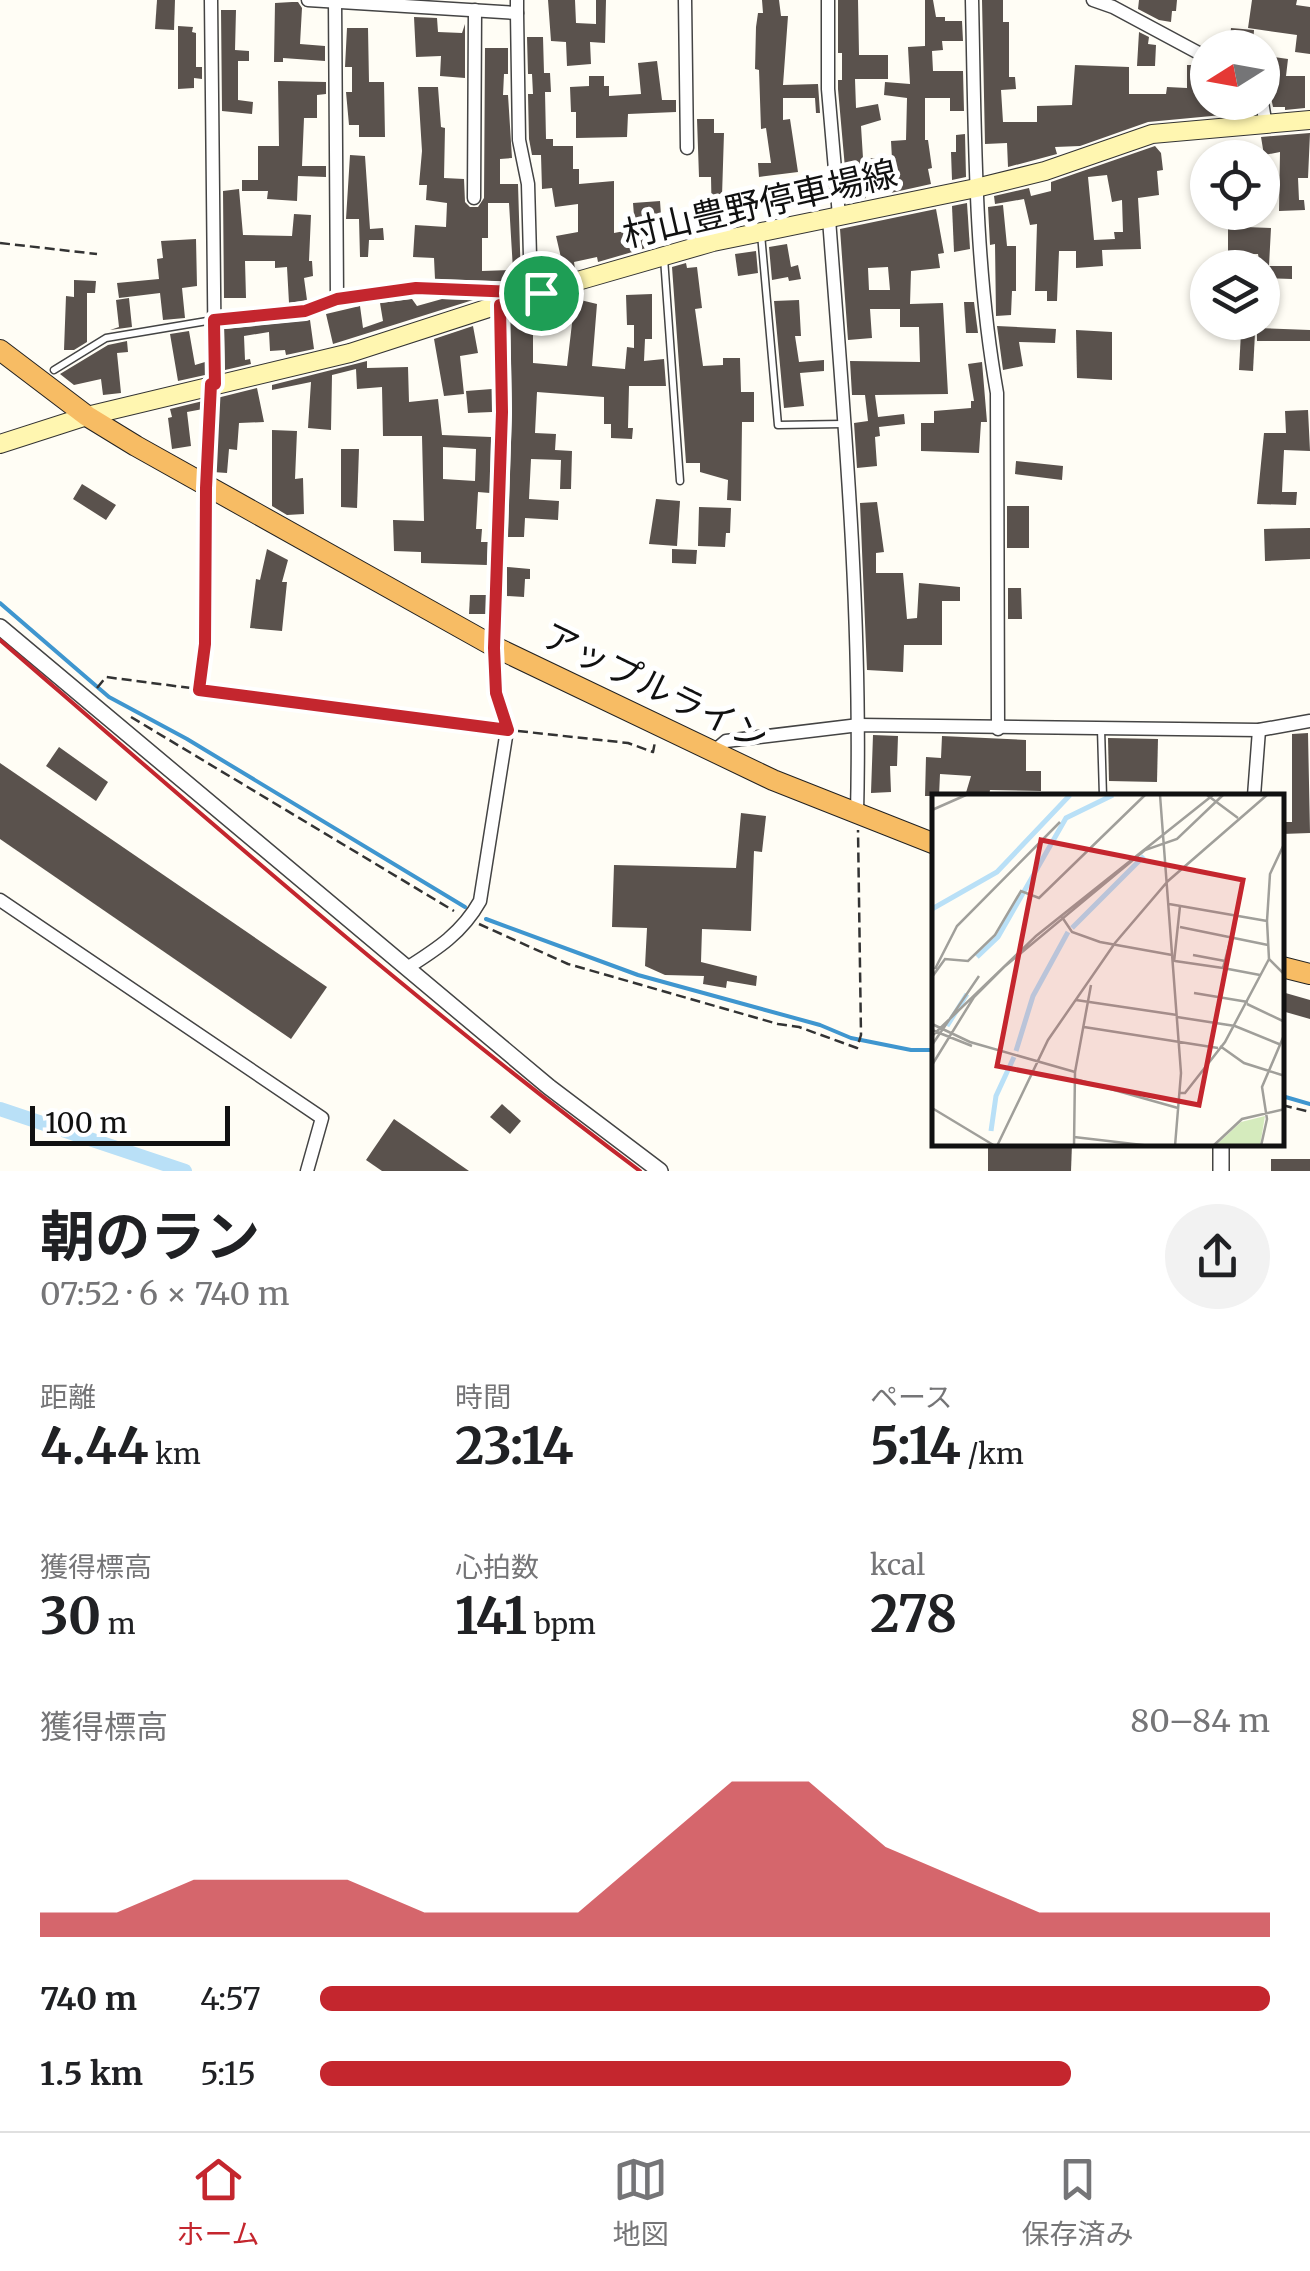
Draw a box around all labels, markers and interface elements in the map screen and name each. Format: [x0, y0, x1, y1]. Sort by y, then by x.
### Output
north arrow [1190, 30, 1280, 120]
map controls [1190, 30, 1280, 340]
button: locate [1190, 140, 1280, 230]
street label: 村山豊野停車場線 [619, 151, 901, 257]
button: layers [1190, 250, 1280, 340]
pin [499, 251, 584, 336]
icon: arrive [514, 266, 569, 321]
street label: アップルライン [535, 614, 775, 760]
inset map [932, 794, 1285, 1146]
scale bar [30, 1101, 230, 1146]
text: 100 m [45, 1105, 127, 1141]
text: 朝のラン [40, 1202, 260, 1271]
button: share [1165, 1204, 1270, 1309]
text: 07:52 · 6 × 740 m [40, 1274, 290, 1314]
text: 距離 [40, 1379, 96, 1415]
text: 時間 [455, 1379, 511, 1415]
text: ペース [870, 1379, 953, 1415]
text: 4.44 [40, 1415, 149, 1478]
text: 23:14 [455, 1415, 574, 1478]
text: 5:14 [870, 1415, 961, 1478]
text: km [149, 1436, 201, 1472]
text: /km [961, 1436, 1024, 1472]
text: kcal [870, 1547, 925, 1583]
text: 獲得標高 [40, 1549, 152, 1585]
text: 心拍数 [455, 1549, 539, 1585]
text: 278 [870, 1583, 957, 1646]
text: 30 [40, 1585, 101, 1648]
text: 141 [455, 1585, 527, 1648]
text: m [101, 1606, 136, 1642]
text: bpm [527, 1606, 596, 1642]
text: 80–84 m [1130, 1701, 1270, 1741]
text: 獲得標高 [40, 1707, 168, 1747]
text: 740 m [40, 1979, 137, 2019]
text: 4:57 [200, 1979, 261, 2019]
text: 1.5 km [40, 2054, 143, 2094]
text: 5:15 [200, 2054, 256, 2094]
tab: ホーム [176, 2152, 260, 2252]
tab: 地図 [613, 2152, 669, 2252]
tab: 保存済み [1021, 2152, 1134, 2252]

